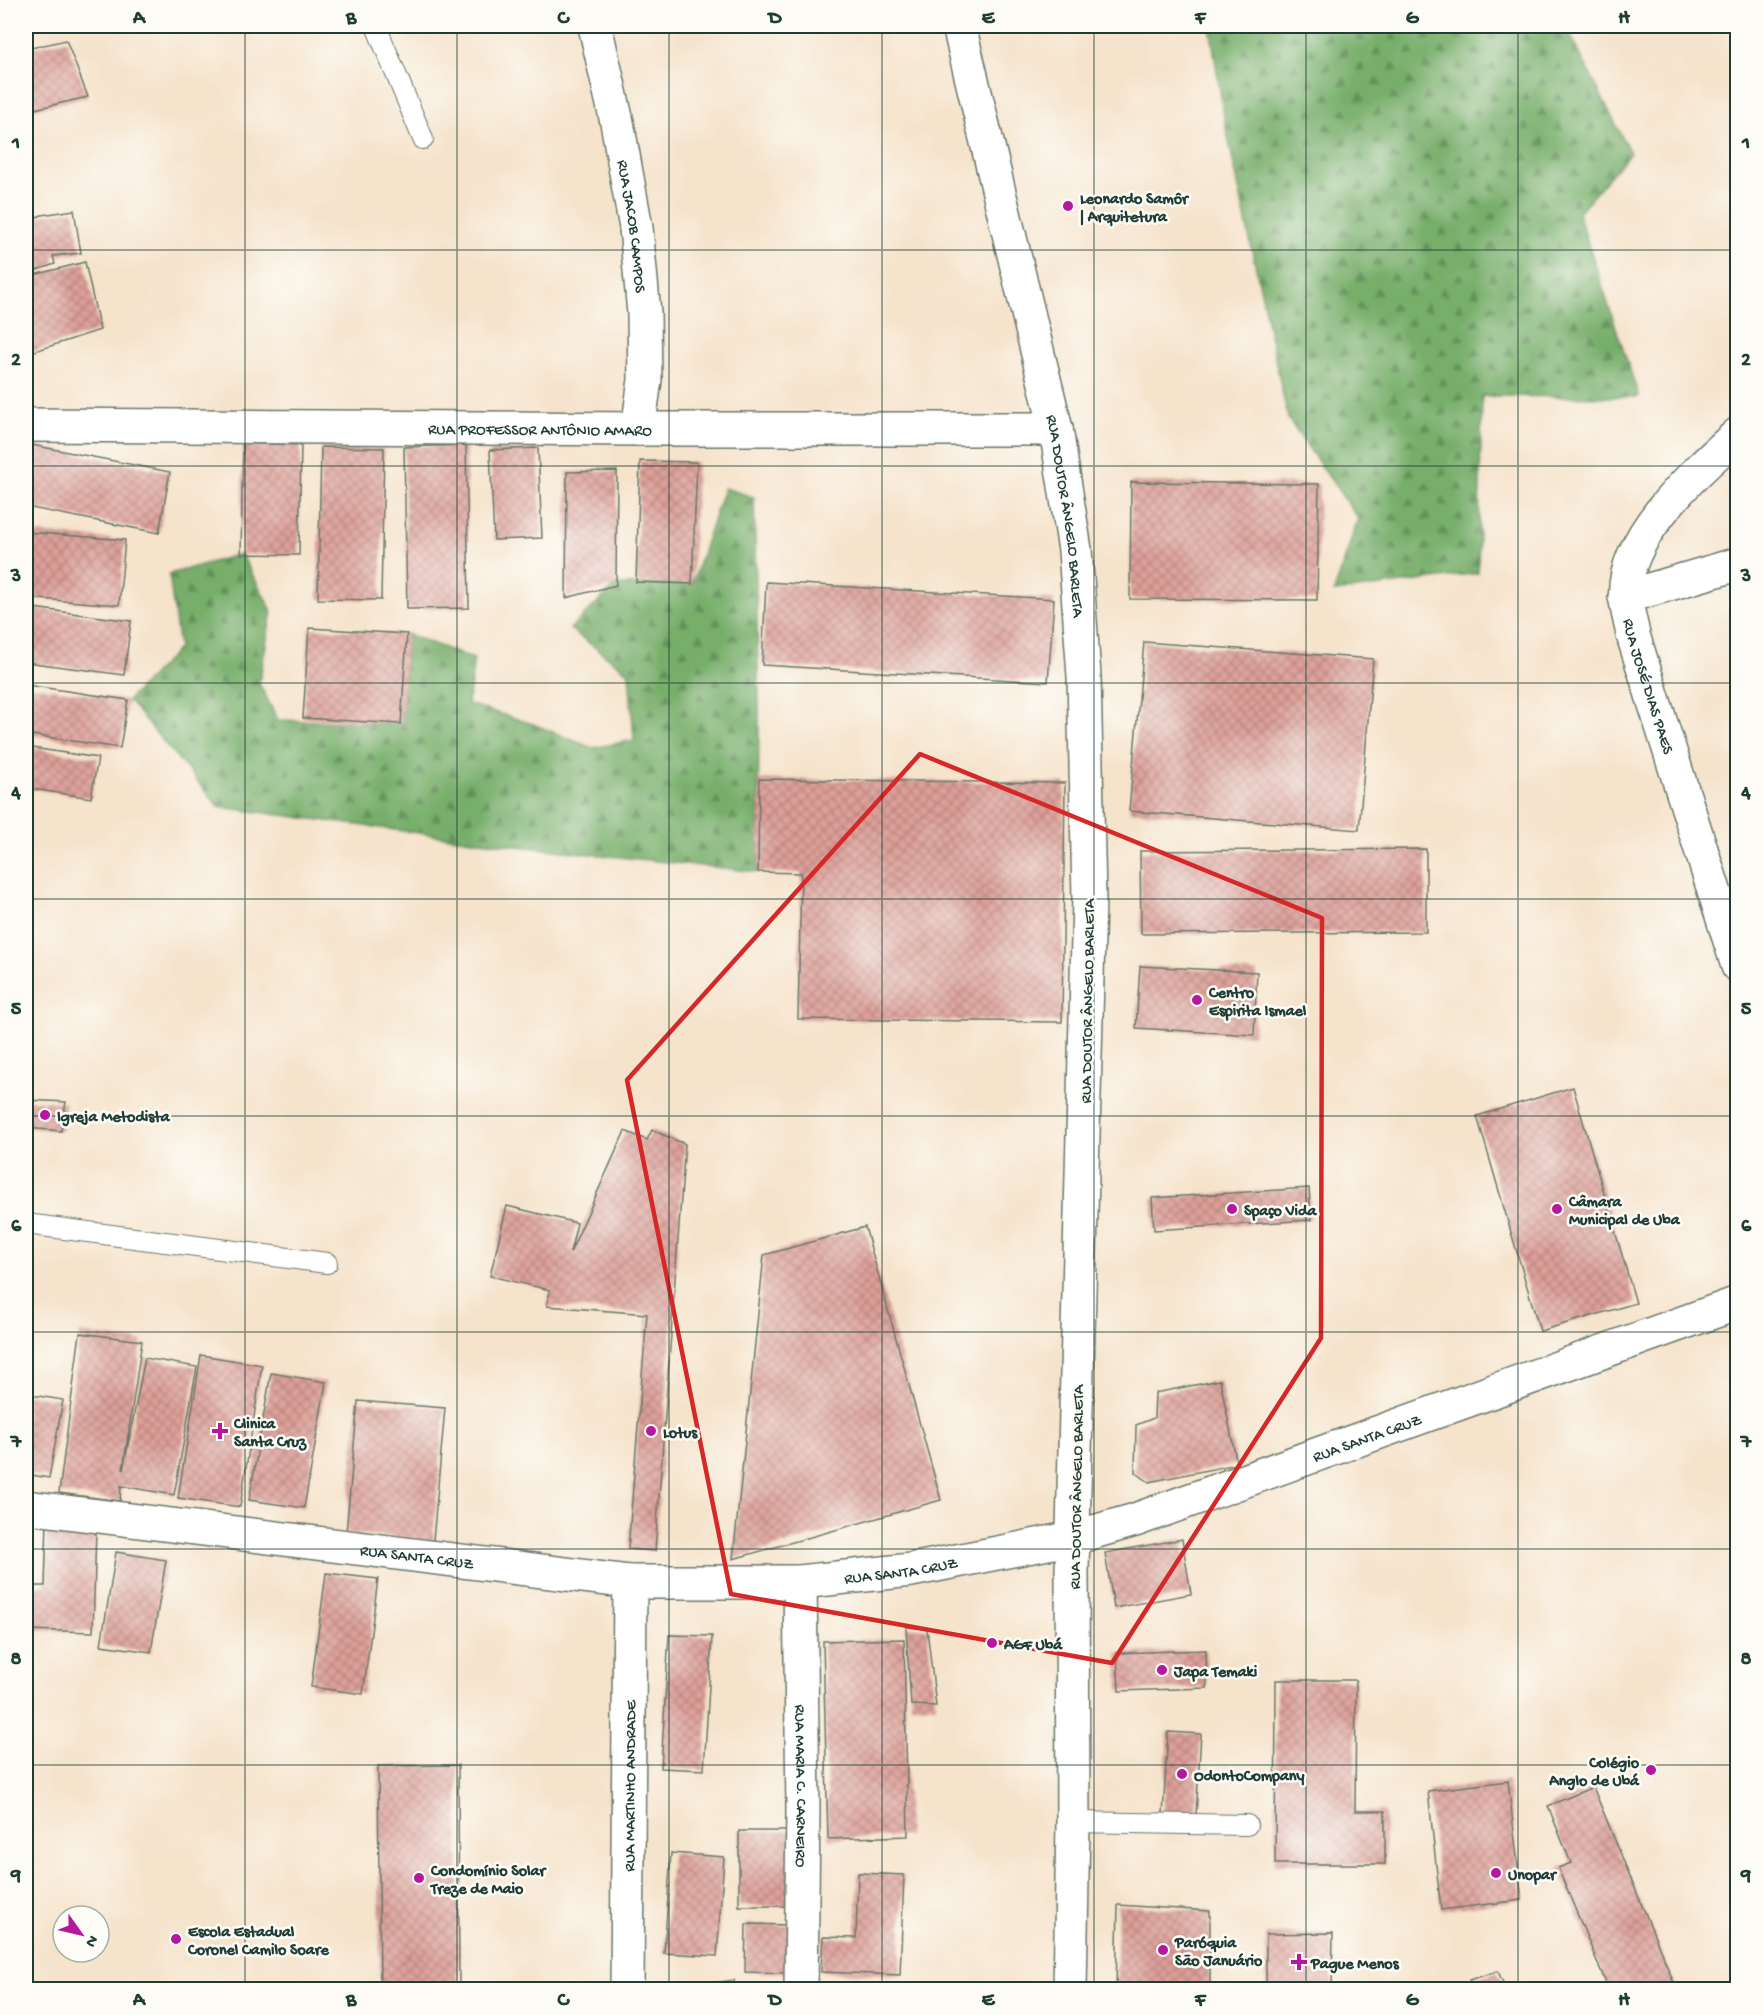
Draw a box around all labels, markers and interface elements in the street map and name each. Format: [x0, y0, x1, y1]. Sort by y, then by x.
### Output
text: A [132, 8, 147, 31]
text: B [345, 8, 357, 31]
text: C [557, 8, 571, 31]
text: D [766, 8, 782, 31]
text: E [982, 8, 996, 31]
text: F [1194, 8, 1207, 31]
text: G [1406, 8, 1420, 31]
text: H [1618, 8, 1630, 31]
text: 1 [11, 133, 20, 156]
text: 1 [1741, 133, 1750, 156]
street label: RUA JACOB CAMPOS [611, 159, 648, 294]
place label: Leonardo Samôr | Arquitetura [1080, 191, 1190, 228]
marker: Leonardo Samôr | Arquitetura [1061, 199, 1075, 213]
text: 2 [11, 350, 21, 373]
text: 2 [1741, 350, 1751, 373]
street label: RUA DOUTOR ÂNGELO BARLETA [1040, 413, 1086, 620]
street label: RUA PROFESSOR ANTÔNIO AMARO [428, 422, 652, 442]
text: 3 [10, 566, 21, 589]
text: 3 [1740, 566, 1751, 589]
street label: RUA JOSÉ DIAS PAES [1617, 617, 1676, 758]
text: 4 [10, 783, 21, 806]
text: 4 [1740, 783, 1751, 806]
street label: RUA DOUTOR ÂNGELO BARLETA [1076, 897, 1101, 1104]
place label: Centro Espirita Ismael [1208, 985, 1307, 1022]
marker: Centro Espirita Ismael [1190, 993, 1204, 1007]
text: 5 [11, 999, 22, 1022]
text: 5 [1741, 999, 1752, 1022]
marker: Igreja Metodista [38, 1108, 52, 1122]
place label: Igreja Metodista [57, 1109, 171, 1128]
place label: Câmara Municipal de Uba [1568, 1194, 1681, 1231]
marker: Spaço Vida [1225, 1202, 1239, 1216]
marker: Câmara Municipal de Uba [1550, 1202, 1564, 1216]
place label: Spaço Vida [1244, 1203, 1317, 1222]
text: 6 [11, 1216, 22, 1239]
text: 6 [1741, 1216, 1752, 1239]
street label: RUA DOUTOR ÂNGELO BARLETA [1065, 1383, 1090, 1590]
street label: RUA SANTA CRUZ [1311, 1411, 1425, 1468]
place label: Clinica Santa Cruz [233, 1416, 307, 1453]
marker: Clinica Santa Cruz [211, 1422, 229, 1440]
marker: Lotus [644, 1424, 658, 1438]
place label: Lotus [663, 1425, 698, 1444]
text: 7 [10, 1432, 23, 1455]
text: 7 [1740, 1432, 1753, 1455]
street label: RUA SANTA CRUZ [359, 1543, 475, 1576]
street label: RUA SANTA CRUZ [843, 1555, 960, 1590]
marker: AGF Ubá [985, 1636, 999, 1650]
place label: AGF Ubá [1003, 1637, 1063, 1656]
text: 8 [11, 1649, 22, 1672]
text: 8 [1741, 1649, 1752, 1672]
marker: Japa Temaki [1155, 1663, 1169, 1677]
place label: Japa Temaki [1173, 1664, 1258, 1683]
street label: RUA MARTINHO ANDRADE [622, 1699, 642, 1872]
street label: RUA MARIA C. CARNEIRO [789, 1704, 809, 1868]
place label: Colégio Anglo de Ubá [1548, 1755, 1640, 1792]
marker: Colégio Anglo de Ubá [1644, 1763, 1658, 1777]
marker: OdontoCompany [1175, 1767, 1189, 1781]
place label: OdontoCompany [1194, 1768, 1304, 1787]
place label: Condomínio Solar Treze de Maio [429, 1863, 547, 1900]
text: 9 [10, 1866, 21, 1889]
marker: Unopar [1489, 1866, 1503, 1880]
text: 9 [1740, 1866, 1751, 1889]
place label: Unopar [1508, 1867, 1558, 1886]
marker: Condomínio Solar Treze de Maio [412, 1871, 426, 1885]
north arrow [51, 1904, 111, 1964]
place label: Escola Estadual Coronel Camilo Soare [187, 1924, 329, 1961]
text: N [79, 1931, 101, 1951]
marker: Escola Estadual Coronel Camilo Soare [169, 1932, 183, 1946]
place label: Paróquia São Januário [1174, 1935, 1263, 1972]
marker: Paróquia São Januário [1156, 1943, 1170, 1957]
marker: Pague Menos [1292, 1955, 1306, 1969]
place label: Pague Menos [1310, 1956, 1400, 1975]
text: A [132, 1990, 147, 2013]
text: B [345, 1990, 357, 2013]
text: C [557, 1990, 571, 2013]
text: D [766, 1990, 782, 2013]
text: E [982, 1990, 996, 2013]
text: F [1194, 1990, 1207, 2013]
text: G [1406, 1990, 1420, 2013]
text: H [1618, 1990, 1630, 2013]

